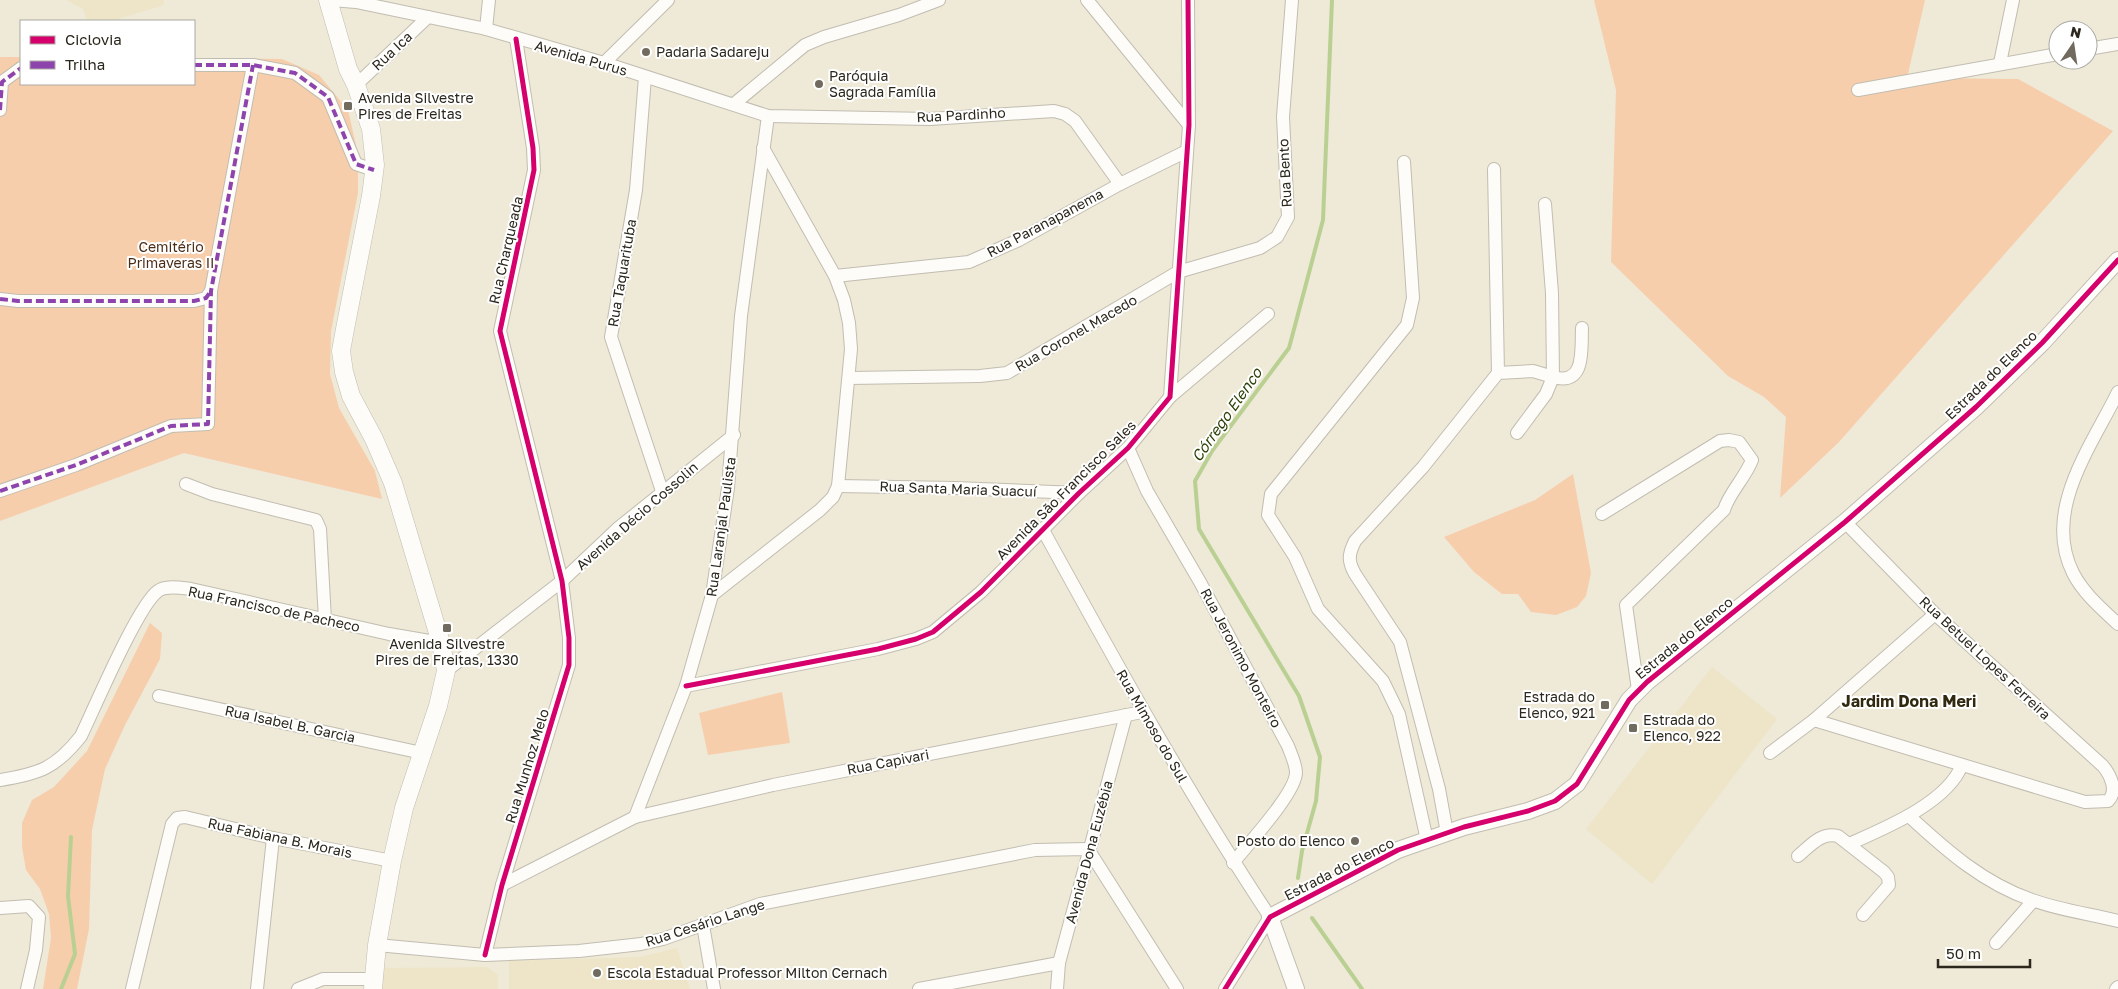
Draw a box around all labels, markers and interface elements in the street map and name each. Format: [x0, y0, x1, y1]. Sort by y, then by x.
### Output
legend [20, 20, 195, 85]
north arrow [2048, 20, 2098, 70]
text: N [2069, 22, 2083, 41]
street label: Rua Ica [368, 28, 415, 74]
text: Ciclovia [65, 30, 122, 48]
street label: Avenida Purus [533, 36, 629, 79]
place label: Padaria Sadareju [656, 43, 769, 60]
marker: Padaria Sadareju [640, 46, 652, 58]
text: Trilha [65, 55, 105, 73]
place label: Paróquia Sagrada Família [829, 67, 936, 100]
marker: Paróquia Sagrada Família [813, 78, 825, 90]
place label: Avenida Silvestre Pires de Freitas [358, 89, 474, 122]
marker: Avenida Silvestre Pires de Freitas [342, 100, 354, 112]
street label: Rua Pardinho [916, 104, 1006, 125]
street label: Rua Bento [1274, 138, 1295, 208]
street label: Rua Paranapanema [984, 185, 1106, 260]
street label: Rua Charqueada [485, 194, 526, 305]
street label: Rua Taquarituba [604, 218, 639, 328]
park label: Cemitério Primaveras II [127, 238, 215, 271]
street label: Rua Coronel Macedo [1012, 291, 1140, 374]
street label: Estrada do Elenco [1941, 327, 2040, 423]
water label: Córrego Elenco [1187, 363, 1267, 465]
street label: Avenida São Francisco Sales [992, 416, 1139, 563]
street label: Rua Laranjal Paulista [702, 456, 739, 598]
street label: Avenida Décio Cossolin [572, 458, 701, 573]
street label: Rua Santa Maria Suacuí [879, 477, 1038, 500]
street label: Rua Francisco de Pacheco [187, 582, 362, 635]
street label: Rua Jeronimo Monteiro [1197, 585, 1285, 730]
street label: Rua Betuel Lopes Ferreira [1916, 592, 2054, 723]
street label: Estrada do Elenco [1631, 593, 1736, 682]
marker: Avenida Silvestre Pires de Freitas, 1330 [441, 622, 453, 634]
place label: Avenida Silvestre Pires de Freitas, 1330 [375, 635, 519, 668]
street label: Rua Mimoso do Sul [1113, 666, 1192, 785]
place label: Estrada do Elenco, 921 [1519, 688, 1595, 721]
district label: Jardim Dona Meri [1842, 691, 1976, 711]
marker: Estrada do Elenco, 921 [1599, 699, 1611, 711]
street label: Rua Isabel B. Garcia [223, 701, 357, 746]
street label: Rua Munhoz Melo [501, 707, 552, 825]
place label: Estrada do Elenco, 922 [1643, 711, 1721, 744]
marker: Estrada do Elenco, 922 [1627, 722, 1639, 734]
street label: Rua Capivari [845, 745, 930, 778]
street label: Avenida Dona Euzébia [1061, 778, 1116, 925]
street label: Rua Fabiana B. Morais [206, 814, 354, 861]
place label: Posto do Elenco [1237, 832, 1345, 849]
street label: Estrada do Elenco [1281, 834, 1397, 904]
marker: Posto do Elenco [1349, 835, 1361, 847]
street label: Rua Cesário Lange [643, 895, 767, 950]
scale bar [1938, 936, 2030, 968]
text: 50 m [1946, 944, 1981, 962]
place label: Escola Estadual Professor Milton Cernach [607, 964, 887, 981]
marker: Escola Estadual Professor Milton Cernach [591, 967, 603, 979]

